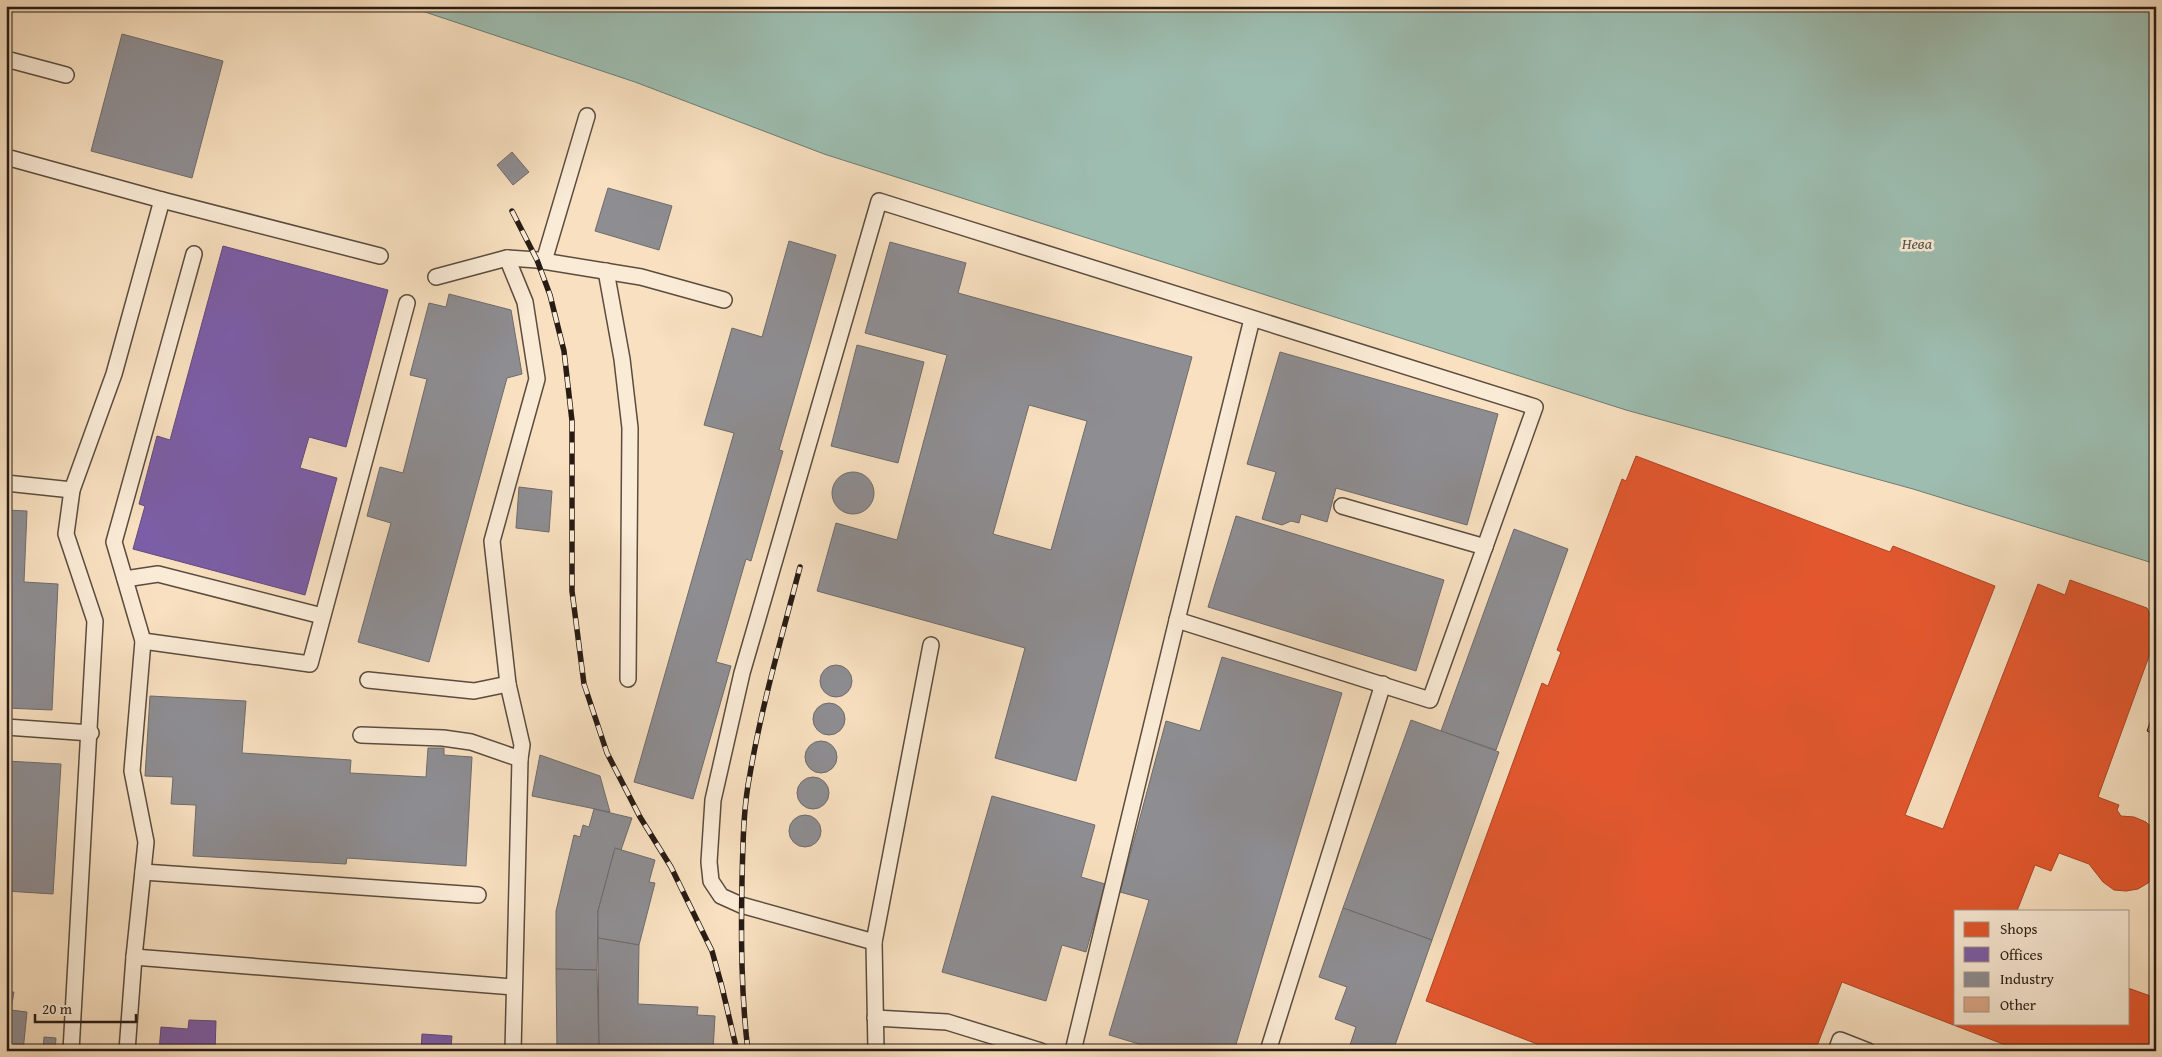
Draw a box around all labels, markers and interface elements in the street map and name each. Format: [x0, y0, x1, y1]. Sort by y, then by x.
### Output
water label: Нева [1902, 231, 1933, 255]
legend [1954, 910, 2130, 1024]
text: Shops [2000, 918, 2037, 939]
text: Offices [2000, 944, 2043, 965]
text: Industry [2000, 968, 2055, 989]
scale bar [35, 992, 136, 1024]
text: Other [2000, 994, 2036, 1015]
text: 20 m [42, 998, 73, 1019]

